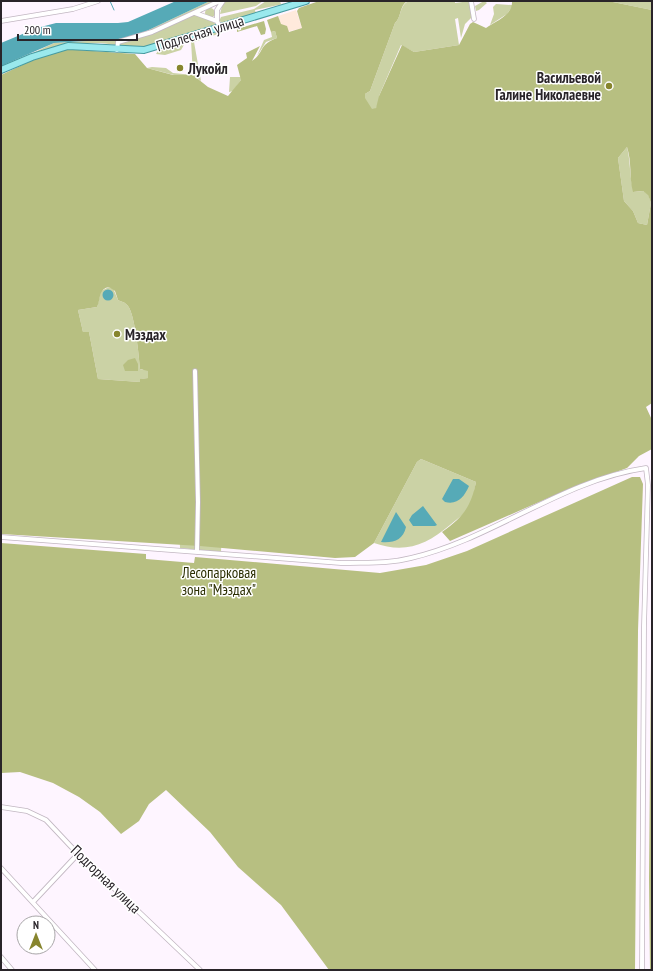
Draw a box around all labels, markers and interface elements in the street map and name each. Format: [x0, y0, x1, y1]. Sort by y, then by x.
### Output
street label: Подлесная улица [154, 11, 246, 55]
scale bar [18, 16, 137, 42]
text: 200 m [24, 22, 51, 37]
place label: Лукойл [187, 59, 228, 78]
marker: Лукойл [175, 63, 185, 73]
place label: Васильевой Галине Николаевне [495, 68, 601, 104]
marker: Васильевой Галине Николаевне [604, 81, 614, 91]
place label: Мэздах [125, 325, 166, 344]
marker: Мэздах [112, 329, 122, 339]
park label: Лесопарковая зона "Мэздах" [181, 563, 256, 599]
street label: Подгорная улица [67, 841, 145, 917]
north arrow [16, 915, 56, 955]
text: N [33, 918, 39, 932]

